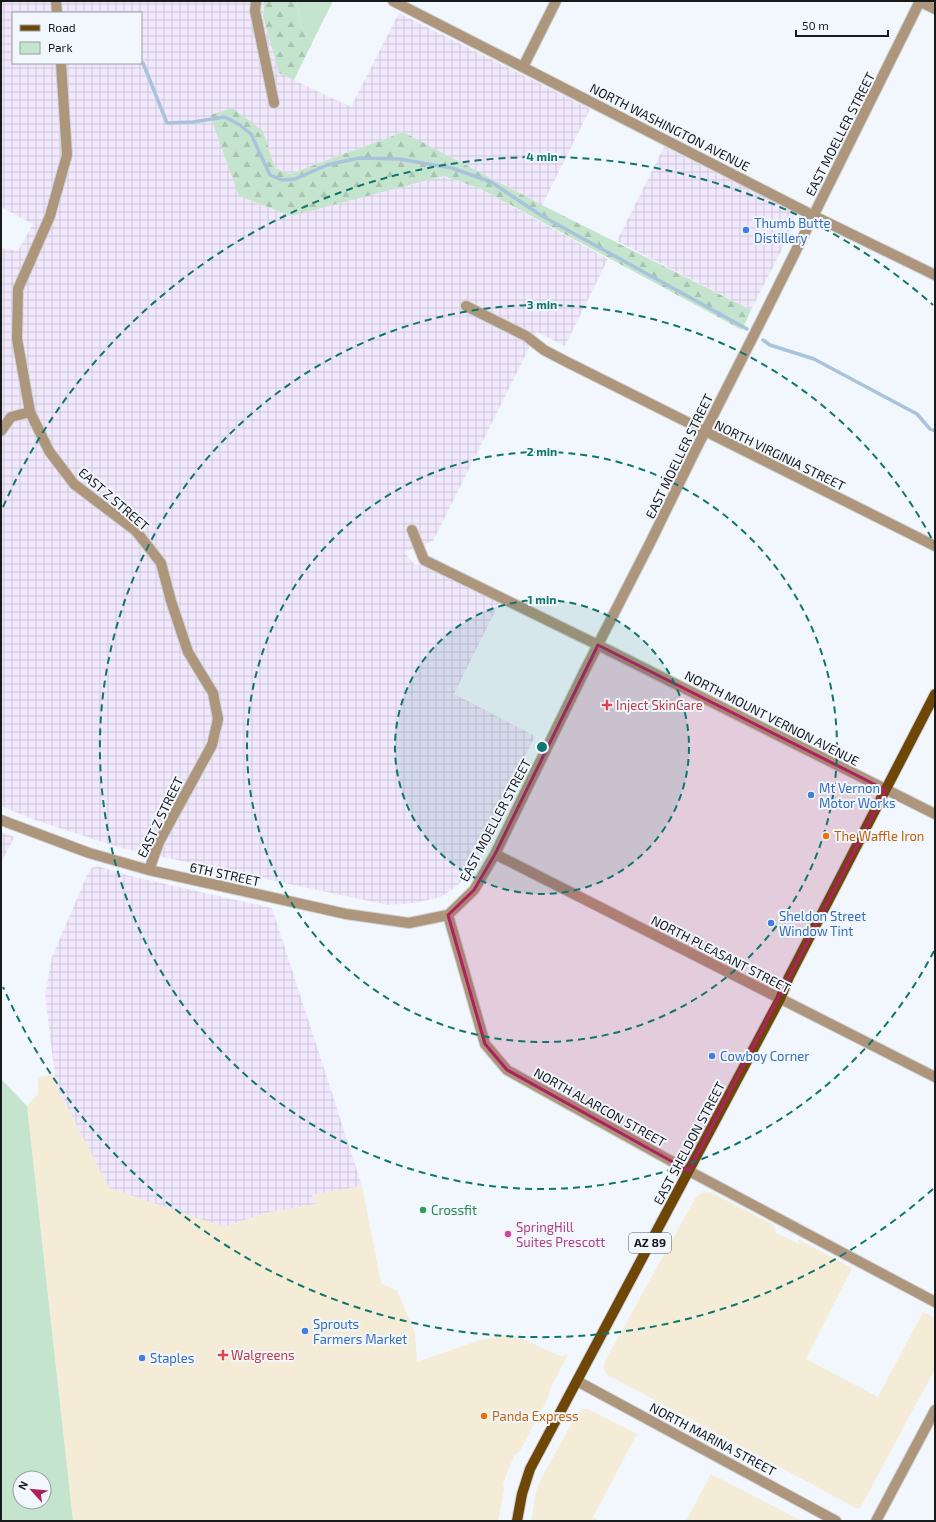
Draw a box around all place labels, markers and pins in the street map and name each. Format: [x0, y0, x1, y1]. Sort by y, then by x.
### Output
place label: Thumb Butte Distillery [754, 215, 831, 246]
marker: Thumb Butte Distillery [741, 225, 751, 235]
place label: Inject SkinCare [616, 697, 703, 713]
marker: Inject SkinCare [601, 699, 613, 711]
centre of rings [535, 740, 549, 754]
place label: Mt Vernon Motor Works [819, 780, 896, 811]
marker: Mt Vernon Motor Works [806, 790, 816, 800]
place label: The Waffle Iron [834, 828, 924, 844]
marker: The Waffle Iron [821, 831, 831, 841]
place label: Sheldon Street Window Tint [779, 908, 866, 939]
marker: Sheldon Street Window Tint [766, 918, 776, 928]
place label: Cowboy Corner [720, 1048, 809, 1064]
marker: Cowboy Corner [707, 1051, 717, 1061]
place label: Crossfit [431, 1202, 477, 1218]
marker: Crossfit [418, 1205, 428, 1215]
place label: SpringHill Suites Prescott [516, 1219, 605, 1250]
marker: SpringHill Suites Prescott [503, 1229, 513, 1239]
place label: Sprouts Farmers Market [313, 1316, 407, 1347]
marker: Sprouts Farmers Market [300, 1326, 310, 1336]
place label: Walgreens [231, 1347, 295, 1363]
place label: Staples [150, 1350, 194, 1366]
marker: Walgreens [218, 1350, 228, 1360]
marker: Staples [137, 1353, 147, 1363]
place label: Panda Express [492, 1408, 579, 1424]
marker: Panda Express [479, 1411, 489, 1421]

